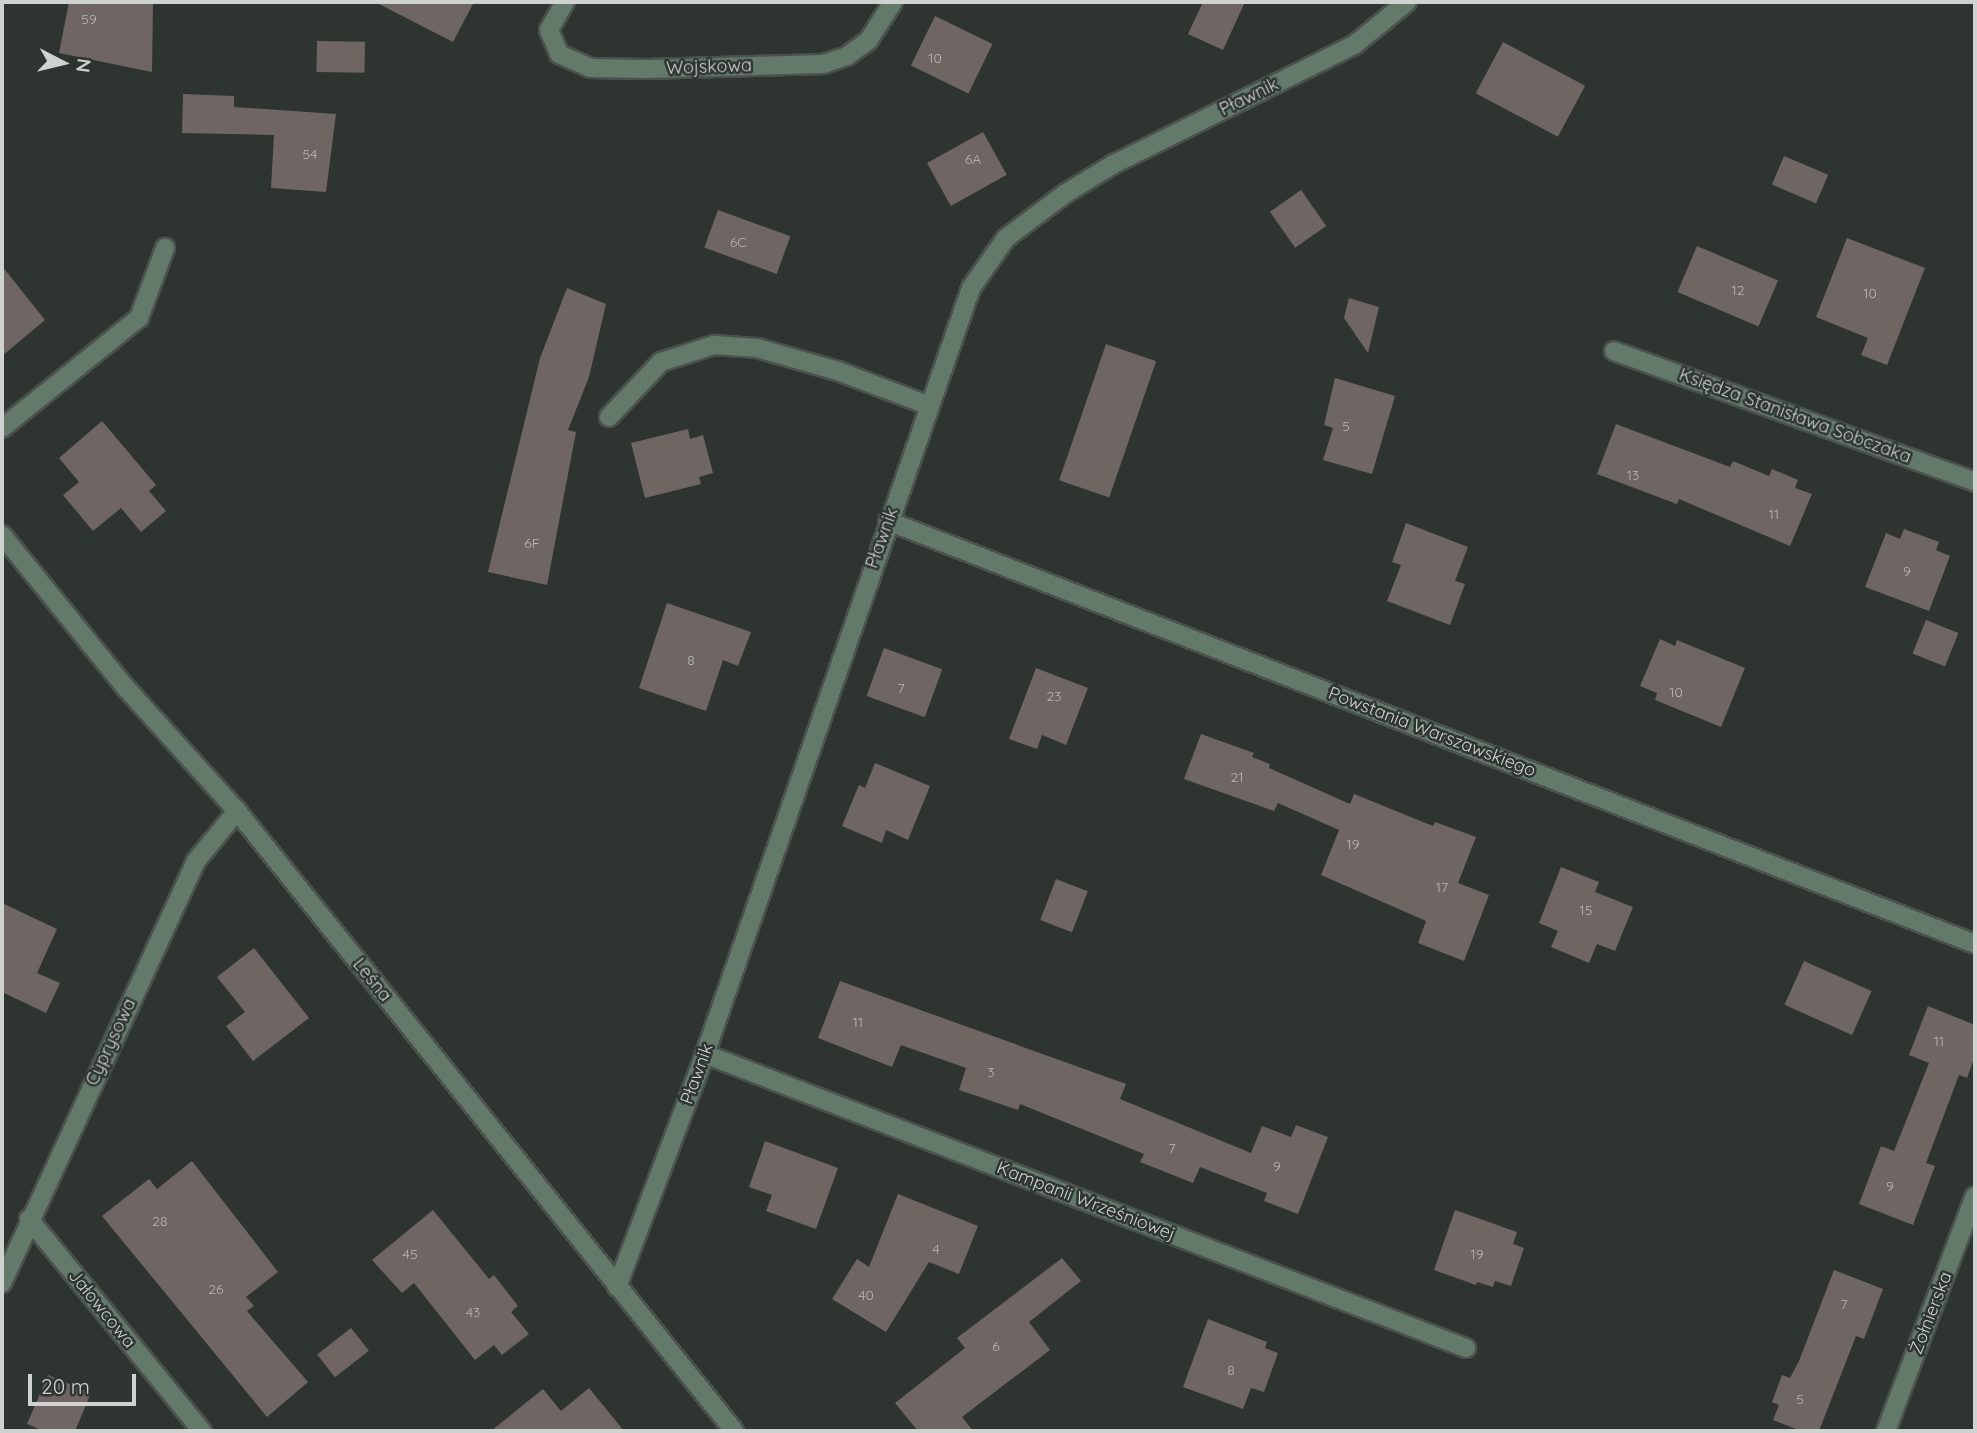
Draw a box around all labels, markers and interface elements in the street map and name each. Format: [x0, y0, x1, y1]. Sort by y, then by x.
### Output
house number: 59 [81, 11, 97, 27]
north arrow [28, 28, 98, 98]
house number: 10 [928, 50, 942, 66]
street label: Wojskowa [666, 55, 752, 79]
text: N [71, 57, 97, 74]
street label: Pławnik [1216, 73, 1282, 121]
house number: 54 [302, 146, 318, 162]
house number: 6A [965, 151, 981, 167]
house number: 6C [730, 234, 746, 250]
house number: 12 [1732, 282, 1744, 298]
house number: 10 [1863, 285, 1877, 301]
street label: Księdza Stanisława Sobczaka [1676, 364, 1914, 468]
house number: 5 [1342, 418, 1350, 434]
house number: 13 [1627, 467, 1639, 483]
street label: Pławnik [861, 505, 903, 571]
house number: 11 [1769, 506, 1779, 522]
house number: 6F [524, 535, 540, 551]
house number: 9 [1903, 563, 1911, 579]
house number: 8 [687, 652, 695, 668]
house number: 7 [897, 680, 905, 696]
street label: Powstania Warszawskiego [1325, 682, 1539, 782]
house number: 10 [1669, 684, 1683, 700]
house number: 23 [1046, 688, 1062, 704]
house number: 21 [1231, 769, 1243, 785]
house number: 19 [1347, 836, 1359, 852]
house number: 17 [1436, 879, 1448, 895]
house number: 15 [1580, 902, 1592, 918]
street label: Leśna [348, 954, 396, 1006]
street label: Cyprysowa [81, 995, 141, 1089]
house number: 11 [853, 1014, 863, 1030]
house number: 11 [1934, 1033, 1944, 1049]
street label: Pławnik [676, 1041, 718, 1107]
house number: 3 [987, 1064, 995, 1080]
house number: 7 [1168, 1140, 1176, 1156]
street label: Kampanii Wrześniowej [994, 1157, 1178, 1245]
house number: 9 [1273, 1158, 1281, 1174]
house number: 9 [1886, 1178, 1894, 1194]
house number: 28 [152, 1213, 168, 1229]
house number: 4 [932, 1241, 940, 1257]
house number: 45 [402, 1246, 418, 1262]
house number: 19 [1471, 1246, 1483, 1262]
street label: Jałowcowa [64, 1265, 140, 1353]
street label: Żołnierska [1905, 1269, 1957, 1357]
house number: 26 [208, 1281, 224, 1297]
house number: 40 [858, 1287, 874, 1303]
house number: 7 [1840, 1296, 1848, 1312]
house number: 43 [466, 1304, 480, 1320]
house number: 6 [992, 1338, 1000, 1354]
scale bar [32, 1360, 140, 1404]
house number: 8 [1227, 1362, 1235, 1378]
text: 20 m [41, 1373, 90, 1399]
house number: 5 [1796, 1391, 1804, 1407]

